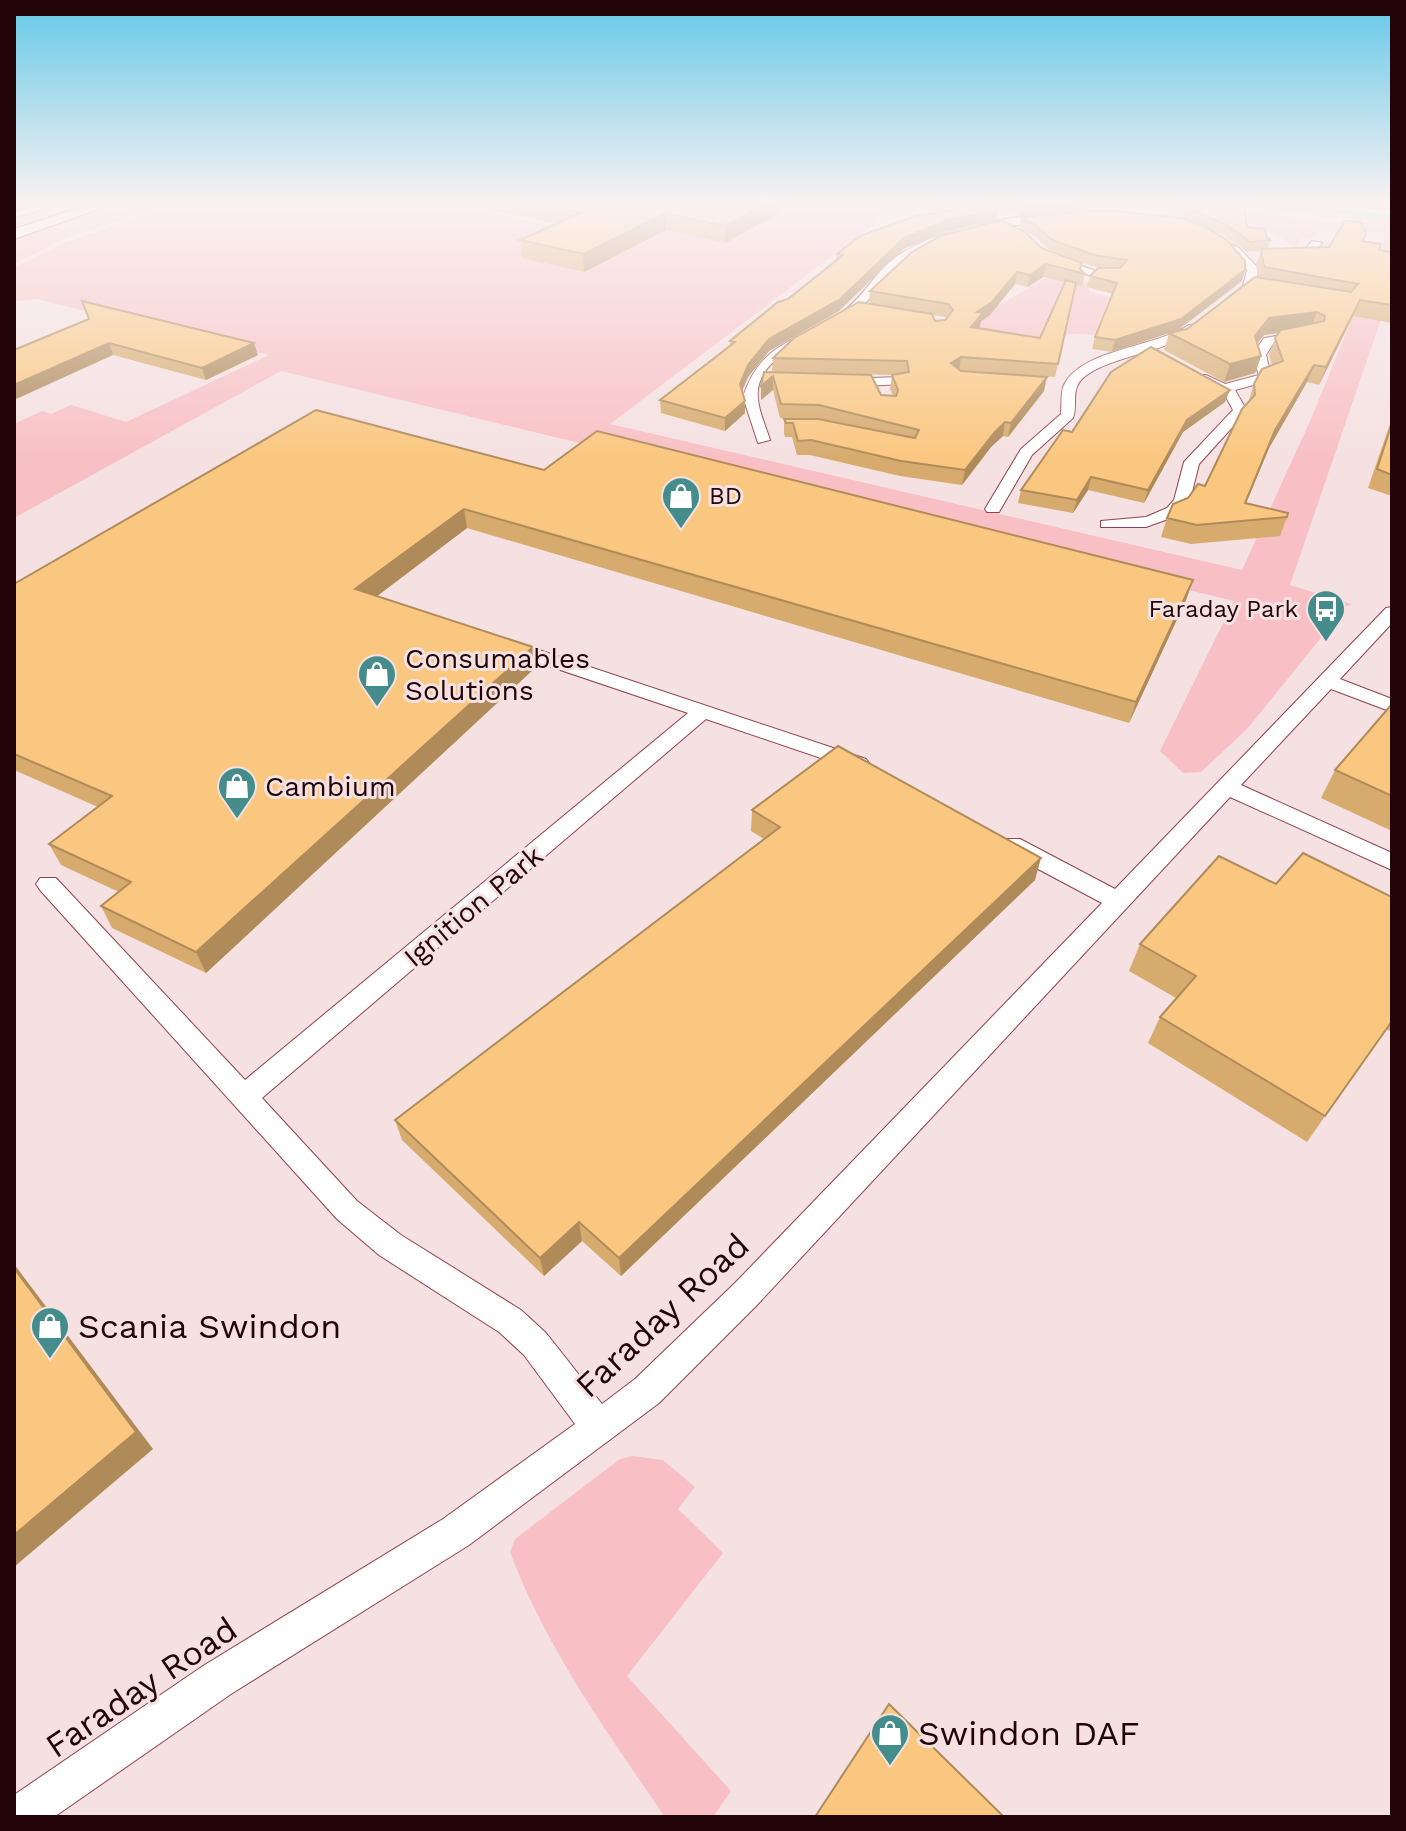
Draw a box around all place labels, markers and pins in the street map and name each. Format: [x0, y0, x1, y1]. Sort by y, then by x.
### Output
shop icon: BD [660, 475, 702, 530]
place label: BD [709, 482, 742, 510]
bus stop icon: Faraday Park [1305, 588, 1347, 643]
place label: Faraday Park [1148, 595, 1298, 623]
place label: Consumables Solutions [405, 642, 590, 707]
shop icon: Consumables Solutions [356, 653, 398, 708]
shop icon: Cambium [216, 765, 258, 820]
place label: Cambium [265, 770, 396, 803]
shop icon: Scania Swindon [29, 1305, 71, 1360]
place label: Scania Swindon [78, 1306, 341, 1346]
shop icon: Swindon DAF [869, 1712, 911, 1767]
place label: Swindon DAF [918, 1713, 1140, 1753]

